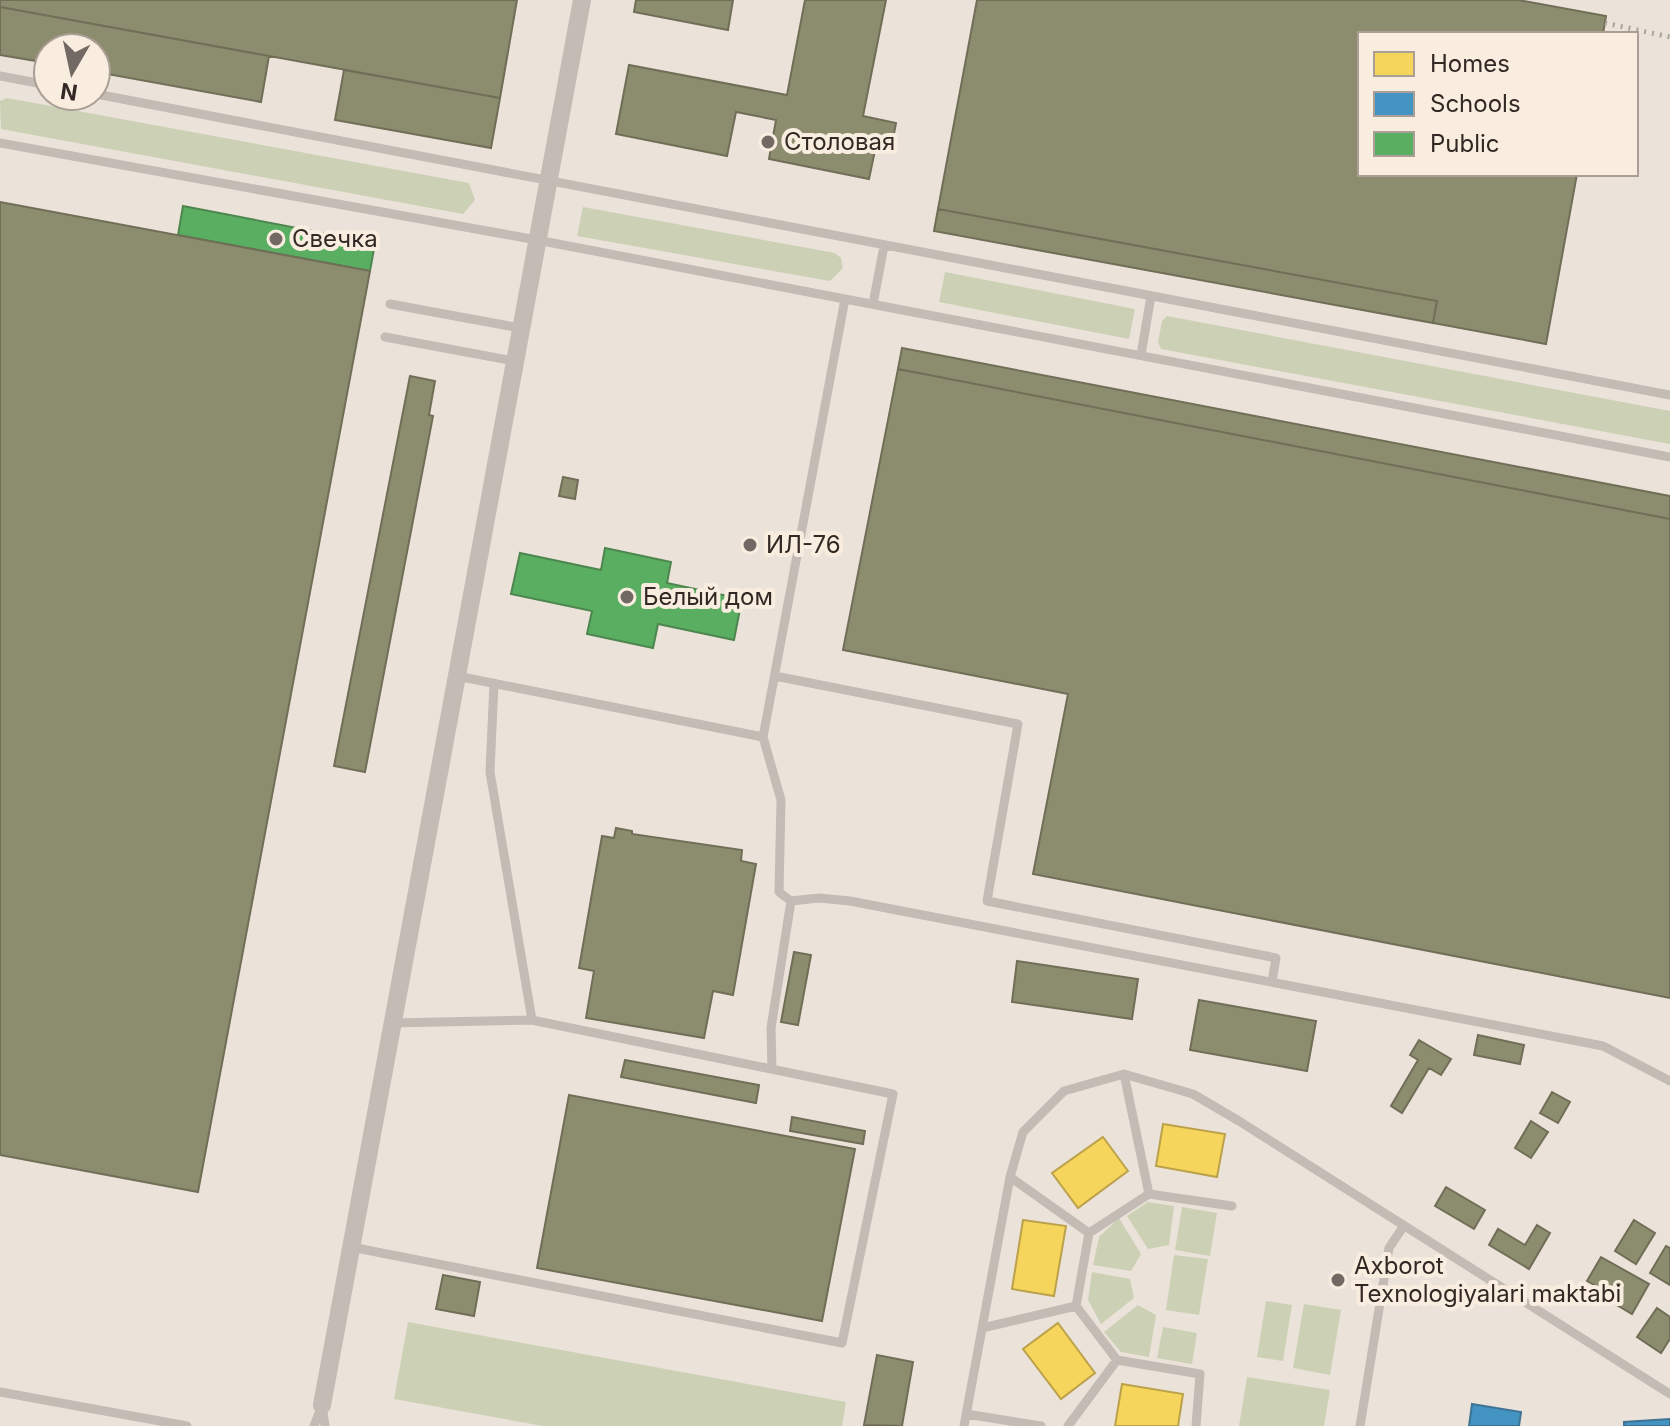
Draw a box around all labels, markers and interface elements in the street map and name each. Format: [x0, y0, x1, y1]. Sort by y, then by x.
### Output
north arrow [32, 32, 112, 112]
legend [1358, 32, 1638, 176]
text: Homes [1430, 49, 1510, 78]
text: N [59, 78, 79, 106]
text: Schools [1430, 89, 1521, 118]
place label: Столовая [784, 127, 895, 156]
text: Public [1430, 129, 1500, 158]
marker: Столовая [759, 133, 777, 151]
place label: Свечка [292, 224, 378, 253]
marker: Свечка [267, 230, 285, 248]
place label: ИЛ-76 [766, 530, 841, 559]
marker: ИЛ-76 [741, 536, 759, 554]
place label: Белый дом [643, 582, 773, 611]
marker: Белый дом [618, 588, 636, 606]
place label: Axborot Texnologiyalari maktabi [1354, 1251, 1621, 1308]
marker: Axborot Texnologiyalari maktabi [1329, 1271, 1347, 1289]

